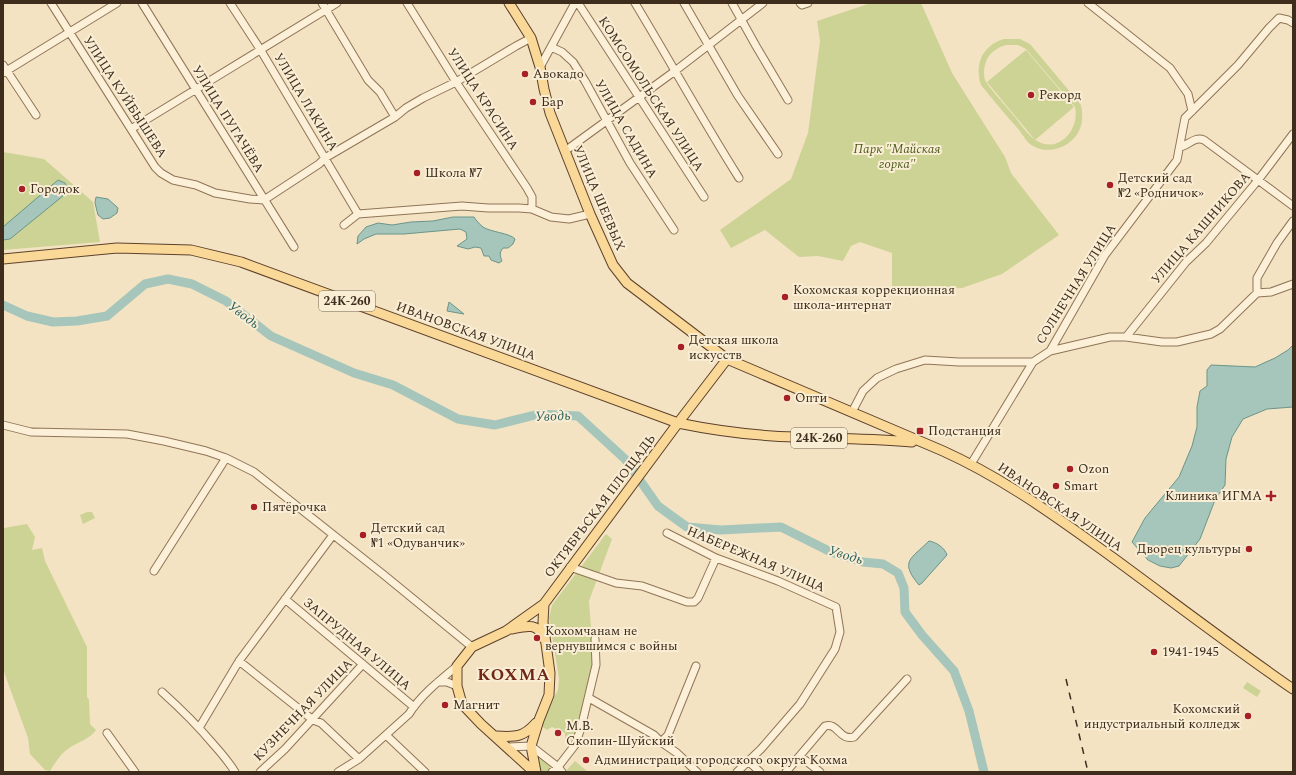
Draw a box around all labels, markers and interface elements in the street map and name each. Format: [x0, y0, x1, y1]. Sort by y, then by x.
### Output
street label: КОМСОМОЛЬСКАЯ УЛИЦА [593, 12, 709, 176]
street label: УЛИЦА КУЙБЫШЕВА [78, 32, 172, 162]
street label: УЛИЦА КРАСИНА [442, 44, 524, 154]
street label: УЛИЦА ЛАКИНА [269, 49, 343, 155]
street label: УЛИЦА ПУГАЧЁВА [187, 61, 269, 177]
place label: Авокадо [533, 64, 584, 84]
marker: Авокадо [520, 69, 530, 79]
street label: УЛИЦА САДИНА [590, 76, 663, 182]
place label: Рекорд [1039, 85, 1081, 105]
marker: Рекорд [1026, 90, 1036, 100]
place label: Бар [541, 92, 564, 112]
marker: Бар [528, 97, 538, 107]
park label: Парк "Майская горка" [853, 139, 941, 174]
street label: УЛИЦА ШЕЕВЫХ [568, 142, 630, 254]
place label: Школа №7 [425, 163, 482, 183]
street label: УЛИЦА КАШНИКОВА [1147, 167, 1256, 289]
marker: Школа №7 [412, 168, 422, 178]
place label: Детский сад №2 «Родничок» [1118, 168, 1204, 203]
place label: Городок [30, 179, 80, 199]
marker: Детский сад №2 «Родничок» [1105, 180, 1115, 190]
marker: Городок [17, 184, 27, 194]
street label: СОЛНЕЧНАЯ УЛИЦА [1031, 220, 1121, 348]
place label: Кохомская коррекционная школа-интернат [793, 280, 955, 315]
road number: 24К-260 [319, 291, 375, 311]
marker: Кохомская коррекционная школа-интернат [780, 292, 790, 302]
water label: Уводь [224, 296, 264, 334]
street label: ИВАНОВСКАЯ УЛИЦА [393, 296, 539, 366]
place label: Детская школа искусств [689, 330, 779, 365]
marker: Детская школа искусств [676, 342, 686, 352]
place label: Опти [795, 388, 827, 408]
marker: Опти [782, 393, 792, 403]
water label: Уводь [535, 405, 571, 427]
place label: Подстанция [928, 421, 1001, 441]
marker: Подстанция [915, 426, 925, 436]
road number: 24К-260 [791, 428, 847, 448]
street label: ОКТЯБРЬСКАЯ ПЛОЩАДЬ [539, 430, 661, 582]
street label: ИВАНОВСКАЯ УЛИЦА [993, 457, 1127, 557]
place label: Ozon [1078, 459, 1110, 479]
marker: Ozon [1065, 464, 1075, 474]
place label: Smart [1064, 476, 1099, 496]
marker: Smart [1051, 481, 1061, 491]
place label: Клиника ИГМА [1165, 486, 1262, 506]
marker: Клиника ИГМА [1265, 490, 1277, 502]
place label: Пятёрочка [262, 497, 327, 517]
marker: Пятёрочка [249, 502, 259, 512]
place label: Детский сад №1 «Одуванчик» [371, 518, 465, 553]
street label: НАБЕРЕЖНАЯ УЛИЦА [684, 521, 829, 597]
marker: Детский сад №1 «Одуванчик» [358, 530, 368, 540]
place label: Дворец культуры [1137, 539, 1241, 559]
water label: Уводь [826, 540, 866, 570]
marker: Дворец культуры [1244, 544, 1254, 554]
street label: ЗАПРУДНАЯ УЛИЦА [299, 593, 416, 695]
place label: Кохомчанам не вернувшимся с войны [545, 621, 678, 656]
marker: Кохомчанам не вернувшимся с войны [532, 633, 542, 643]
place label: 1941-1945 [1162, 642, 1219, 662]
marker: 1941-1945 [1149, 647, 1159, 657]
street label: КУЗНЕЧНАЯ УЛИЦА [249, 654, 358, 766]
district label: КОХМА [477, 662, 551, 688]
place label: Магнит [453, 695, 500, 715]
place label: Кохомский индустриальный колледж [1084, 699, 1240, 734]
marker: Магнит [440, 700, 450, 710]
marker: Кохомский индустриальный колледж [1243, 711, 1253, 721]
place label: М.В. Скопин-Шуйский [566, 716, 675, 751]
marker: М.В. Скопин-Шуйский [553, 728, 563, 738]
place label: Администрация городского округа Кохма [594, 750, 848, 770]
marker: Администрация городского округа Кохма [581, 755, 591, 765]

